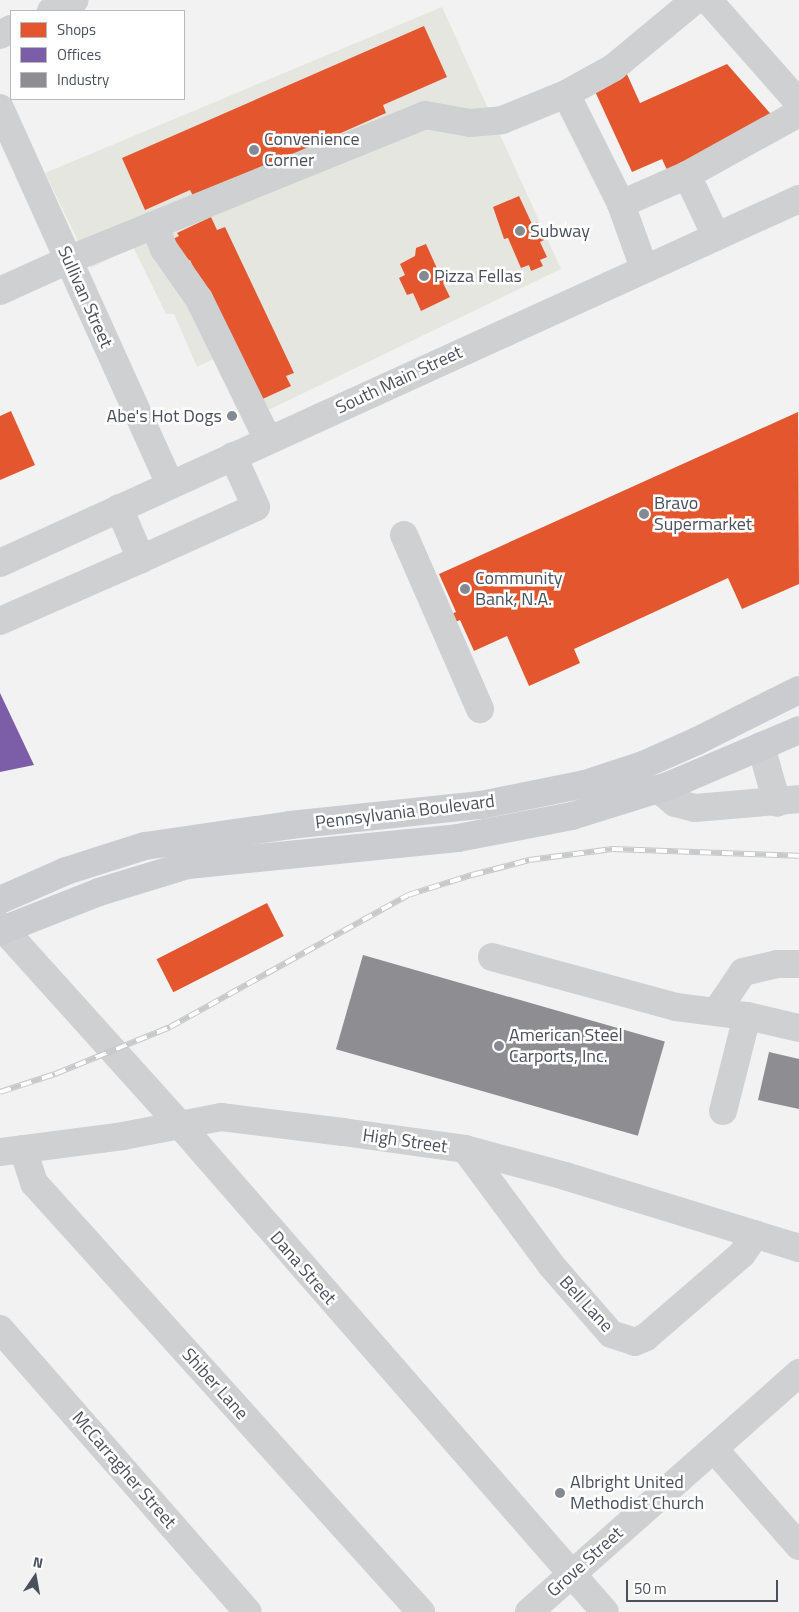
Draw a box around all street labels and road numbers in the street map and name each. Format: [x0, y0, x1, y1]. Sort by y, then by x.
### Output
street label: Sullivan Street [53, 243, 117, 351]
street label: South Main Street [332, 341, 466, 419]
street label: Pennsylvania Boulevard [314, 790, 496, 834]
street label: High Street [361, 1124, 449, 1158]
street label: Dana Street [265, 1227, 341, 1309]
street label: Bell Lane [555, 1271, 617, 1337]
street label: Shiber Lane [177, 1344, 253, 1424]
street label: McCarragher Street [67, 1407, 181, 1533]
street label: Grove Street [543, 1522, 627, 1602]

